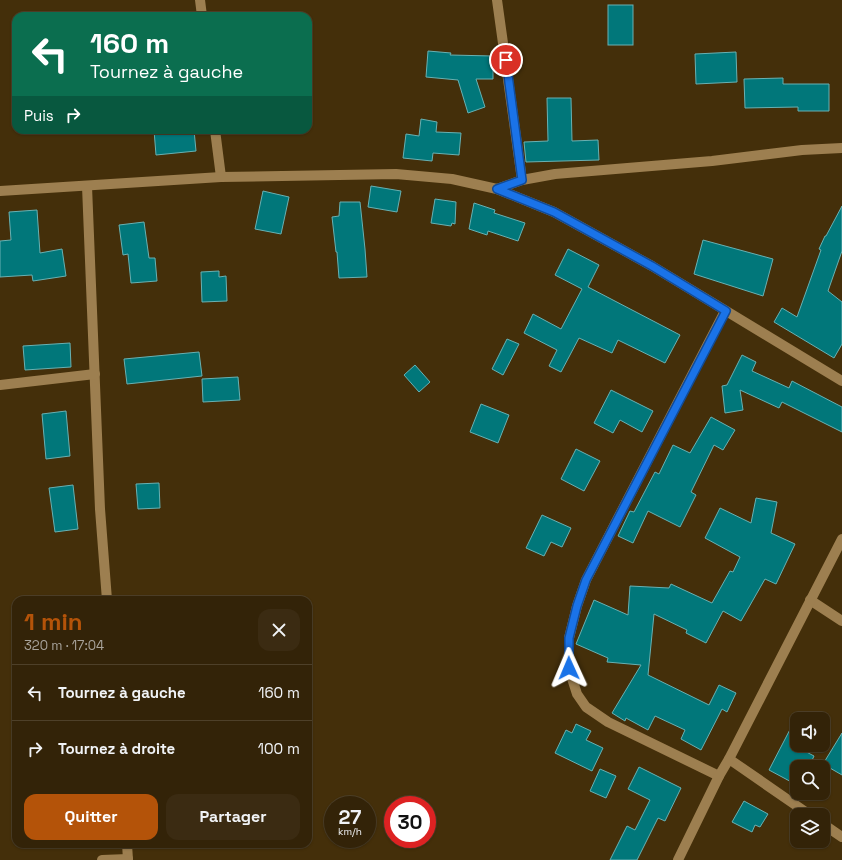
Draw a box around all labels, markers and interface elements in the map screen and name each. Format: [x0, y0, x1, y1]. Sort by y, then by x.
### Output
text: 160 m [90, 25, 169, 61]
icon: left [24, 28, 76, 80]
pin [489, 43, 523, 77]
icon: arrive [495, 49, 517, 71]
text: Tournez à gauche [90, 60, 243, 83]
icon: right [62, 104, 84, 126]
text: Puis [24, 106, 54, 125]
text: 1 min [24, 606, 83, 637]
button: close [258, 609, 300, 651]
text: 320 m · 17:04 [24, 637, 104, 654]
position arrow [548, 647, 590, 689]
icon: left [24, 682, 46, 704]
text: Tournez à gauche [58, 683, 186, 702]
text: 160 m [258, 683, 300, 702]
map controls [790, 712, 830, 848]
button: sound [790, 712, 830, 752]
icon: right [24, 738, 46, 760]
text: Tournez à droite [58, 739, 175, 758]
text: 100 m [258, 739, 300, 758]
button: search [790, 760, 830, 800]
button: Quitter [24, 794, 158, 840]
button: Partager [166, 794, 300, 840]
speed limit sign: 30 [384, 796, 436, 848]
text: 27 [339, 804, 361, 830]
button: layers [790, 808, 830, 848]
text: km/h [338, 825, 362, 838]

